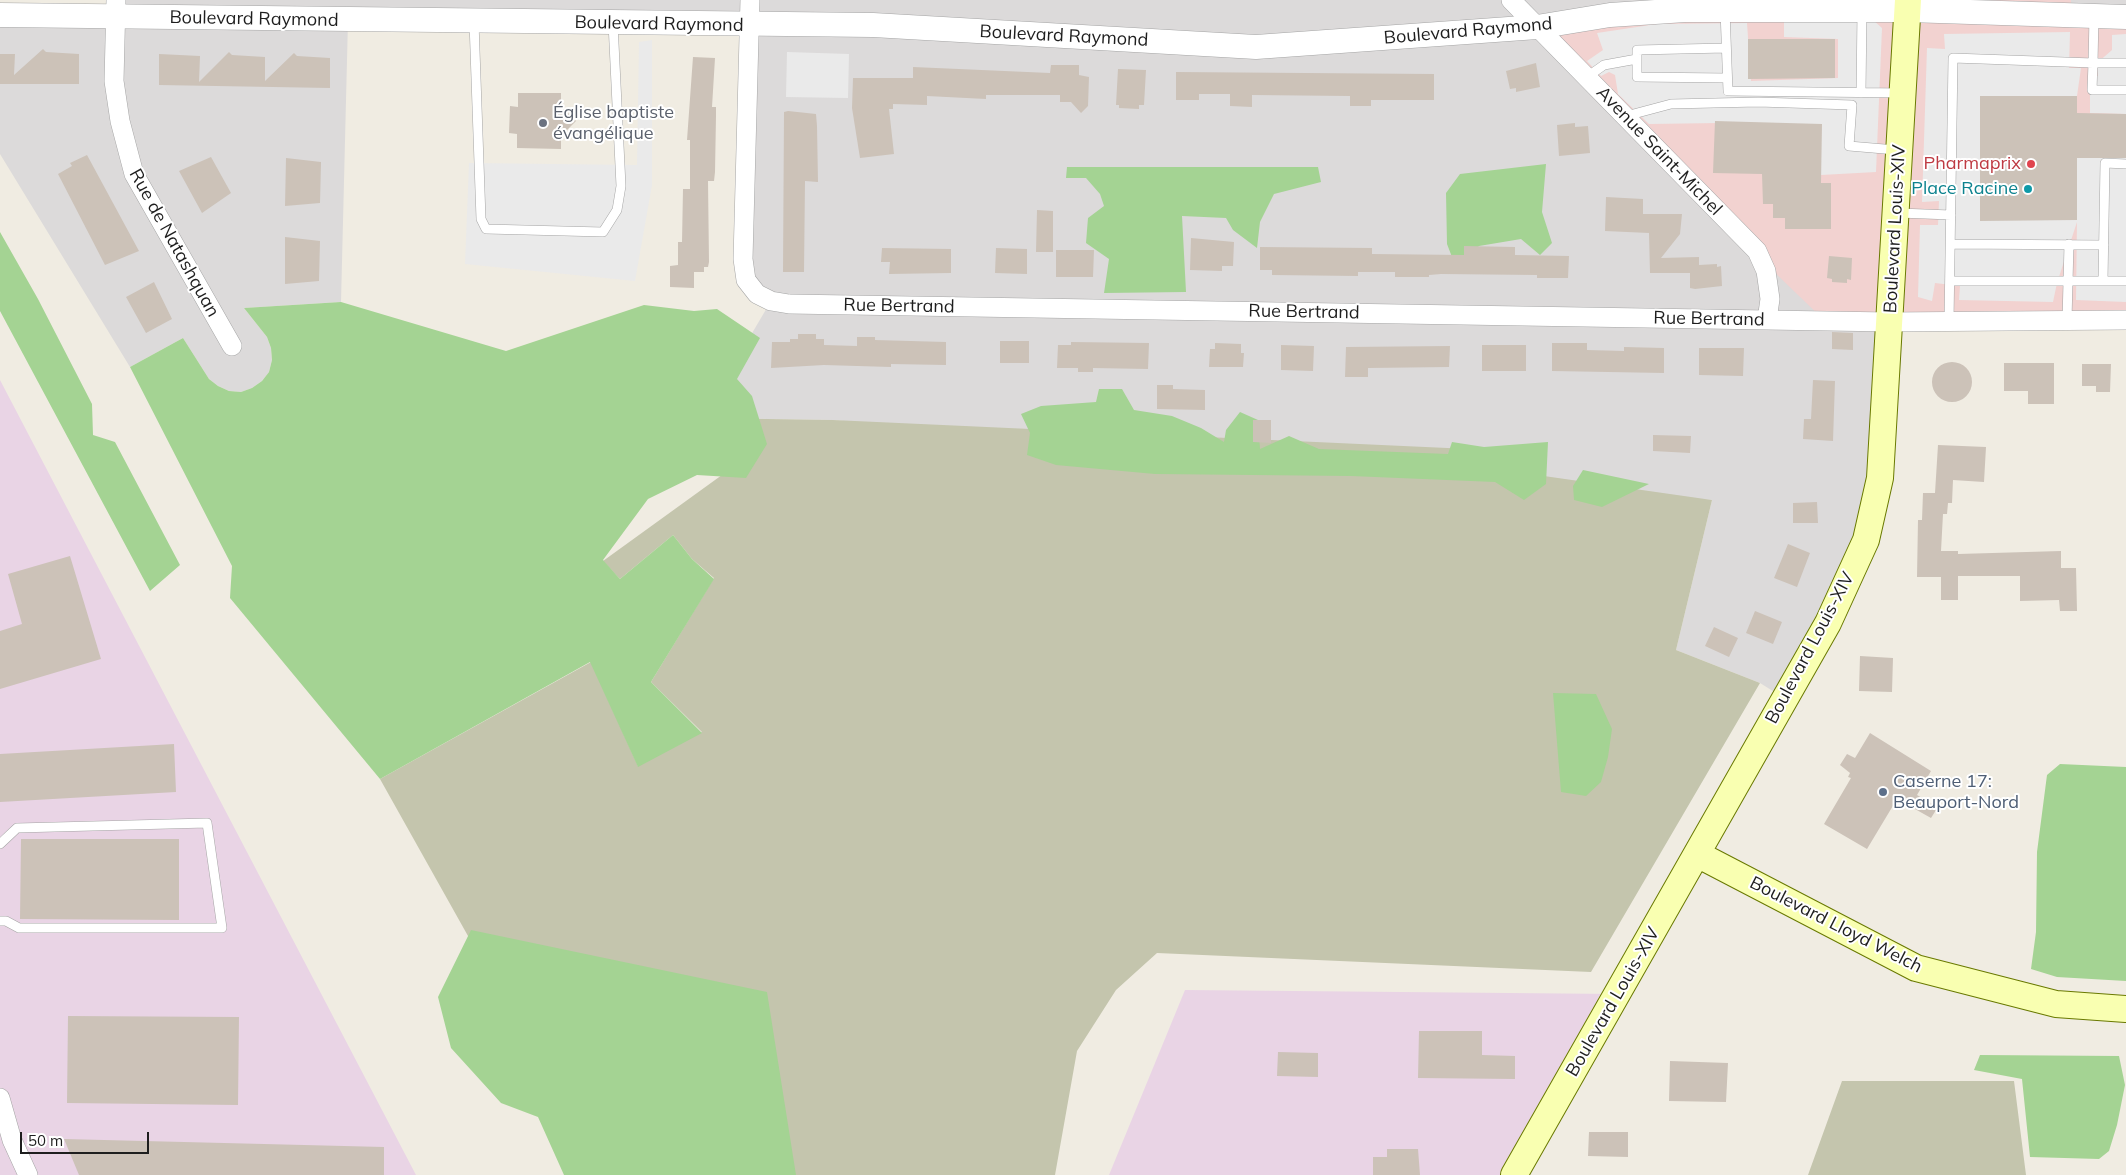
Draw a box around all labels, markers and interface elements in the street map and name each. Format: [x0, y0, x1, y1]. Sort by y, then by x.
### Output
street label: Boulevard Raymond [169, 7, 339, 31]
street label: Boulevard Raymond [574, 12, 744, 36]
street label: Boulevard Raymond [1383, 13, 1553, 49]
street label: Boulevard Raymond [979, 21, 1149, 51]
street label: Avenue Saint-Michel [1592, 82, 1726, 220]
place label: Église baptiste évangélique [553, 102, 674, 144]
marker: Église baptiste évangélique [537, 117, 549, 129]
street label: Boulevard Louis-XIV [1880, 144, 1910, 314]
place label: Pharmaprix [1924, 153, 2021, 175]
marker: Pharmaprix [2025, 158, 2037, 170]
street label: Rue de Natashquan [124, 165, 224, 321]
place label: Place Racine [1911, 178, 2018, 200]
marker: Place Racine [2022, 183, 2034, 195]
street label: Rue Bertrand [843, 294, 955, 318]
street label: Rue Bertrand [1248, 300, 1360, 324]
street label: Rue Bertrand [1653, 307, 1765, 331]
street label: Boulevard Louis-XIV [1761, 568, 1859, 728]
place label: Caserne 17: Beauport-Nord [1893, 771, 2019, 814]
marker: Caserne 17: Beauport-Nord [1877, 786, 1889, 798]
street label: Boulevard Lloyd Welch [1746, 872, 1926, 978]
street label: Boulevard Louis-XIV [1561, 924, 1665, 1080]
scale bar [22, 1122, 151, 1154]
text: 50 m [28, 1131, 63, 1150]

